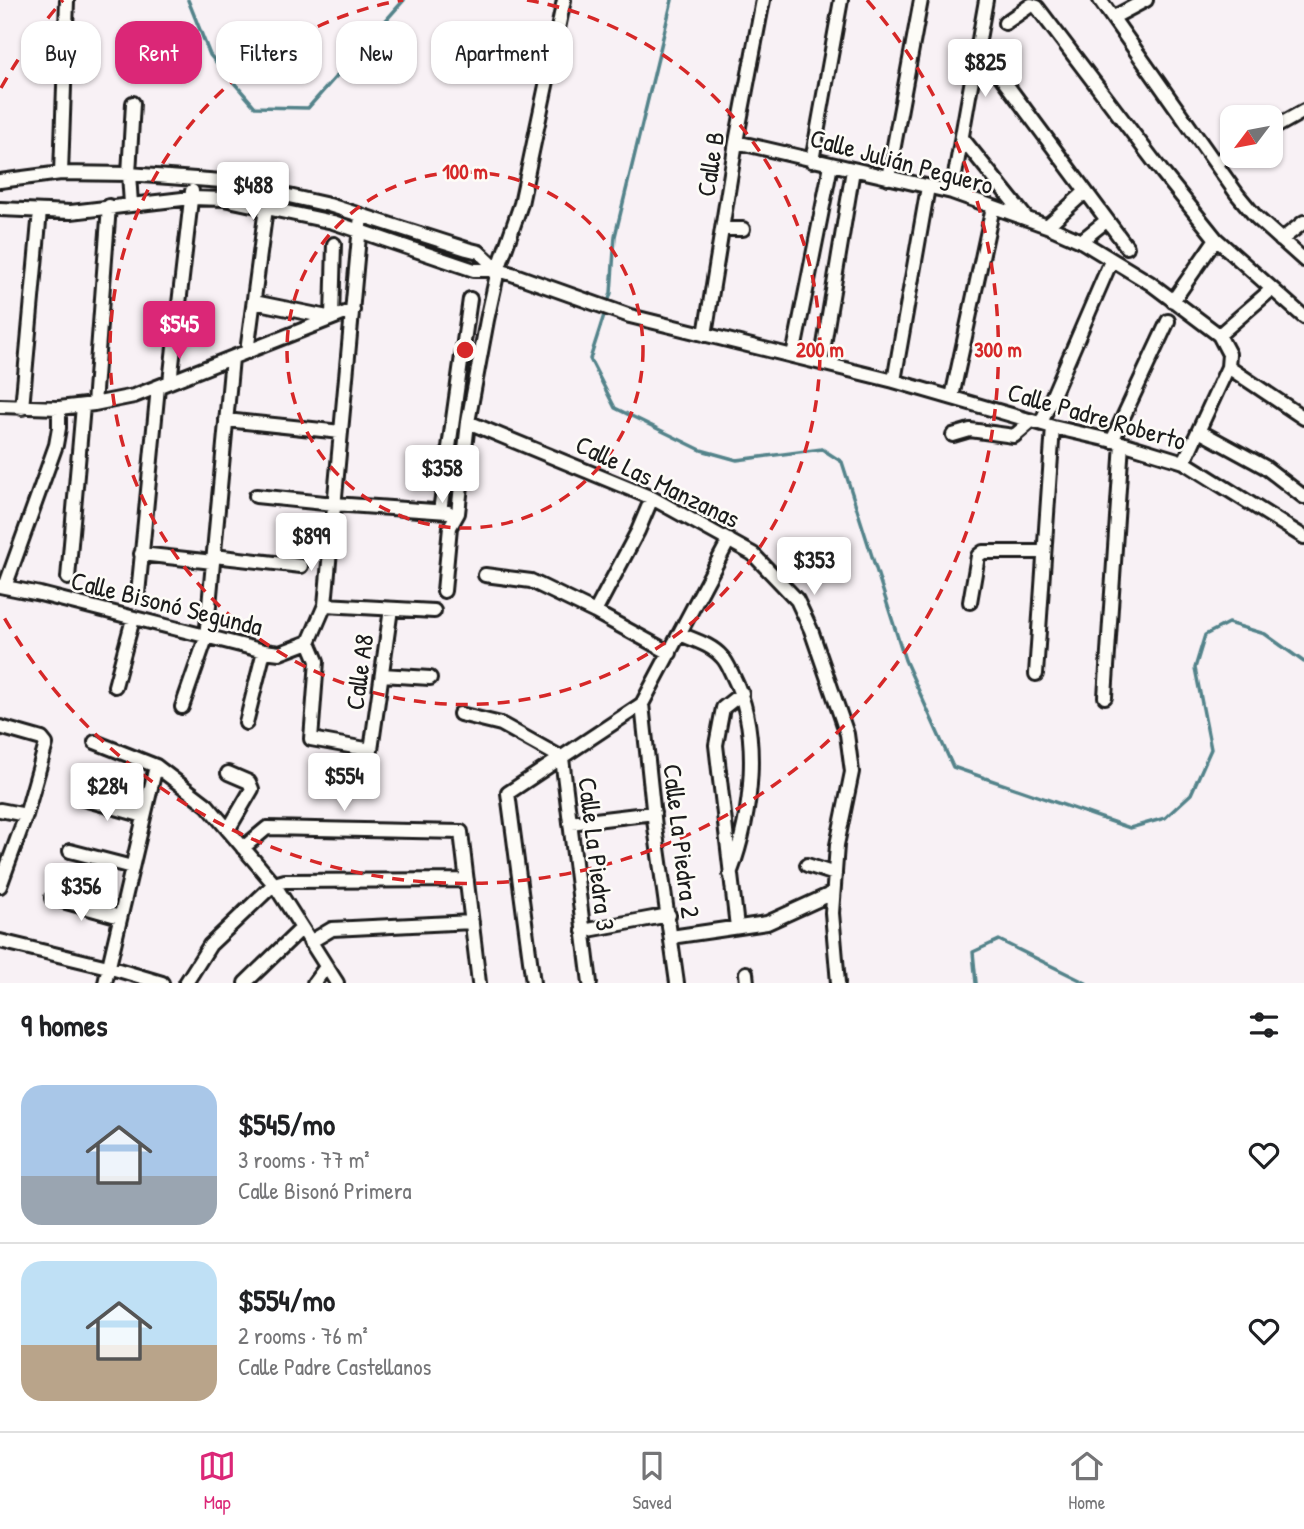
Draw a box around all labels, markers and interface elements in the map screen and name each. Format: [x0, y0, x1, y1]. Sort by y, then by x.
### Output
chip: Buy [21, 21, 101, 84]
chip: Rent [115, 21, 202, 84]
chip: Filters [216, 21, 322, 84]
chip: New [336, 21, 417, 84]
chip: Apartment [431, 21, 573, 84]
pin: $825 [944, 40, 1026, 99]
text: $825 [964, 46, 1006, 77]
north arrow [1220, 105, 1283, 168]
map controls [1220, 105, 1283, 168]
street label: Calle Julián Peguero [807, 120, 997, 202]
street label: Calle B [688, 129, 732, 199]
text: 100 m [442, 157, 488, 186]
pin: $488 [212, 162, 294, 222]
text: $488 [233, 169, 273, 200]
pin: $545 [138, 302, 220, 361]
text: $545 [159, 308, 199, 339]
text: 200 m [796, 335, 844, 364]
text: 300 m [974, 335, 1022, 364]
centre of rings [453, 338, 477, 362]
street label: Calle Padre Roberto [1004, 374, 1190, 458]
street label: Calle Las Manzanas [570, 426, 746, 536]
pin: $358 [401, 446, 483, 505]
text: $358 [421, 452, 463, 483]
pin: $899 [270, 514, 352, 573]
text: $899 [292, 520, 330, 551]
pin: $353 [773, 538, 855, 597]
text: $353 [793, 544, 835, 575]
street label: Calle Bisonó Segunda [68, 562, 266, 644]
street label: Calle A8 [336, 632, 382, 712]
pin: $554 [303, 754, 385, 813]
text: $554 [324, 760, 364, 791]
street label: Calle La Piedra 2 [655, 762, 709, 920]
pin: $284 [66, 764, 148, 823]
text: $284 [86, 770, 128, 801]
street label: Calle La Piedra 3 [570, 775, 624, 933]
pin: $356 [40, 864, 122, 923]
text: $356 [61, 870, 101, 901]
text: 9 homes [21, 1005, 108, 1045]
icon: filters [1245, 1006, 1283, 1044]
text: $545/mo [238, 1104, 335, 1144]
icon: home [77, 1113, 161, 1197]
icon: heart [1245, 1136, 1283, 1174]
text: 3 rooms · 77 m² [238, 1144, 370, 1175]
text: Calle Bisonó Primera [238, 1175, 412, 1206]
text: $554/mo [238, 1280, 335, 1320]
icon: home [77, 1289, 161, 1373]
icon: heart [1245, 1312, 1283, 1350]
text: 2 rooms · 76 m² [238, 1320, 368, 1351]
text: Calle Padre Castellanos [238, 1351, 431, 1382]
tab: Map [198, 1447, 236, 1515]
tab: Saved [633, 1447, 671, 1515]
tab: Home [1068, 1447, 1106, 1515]

